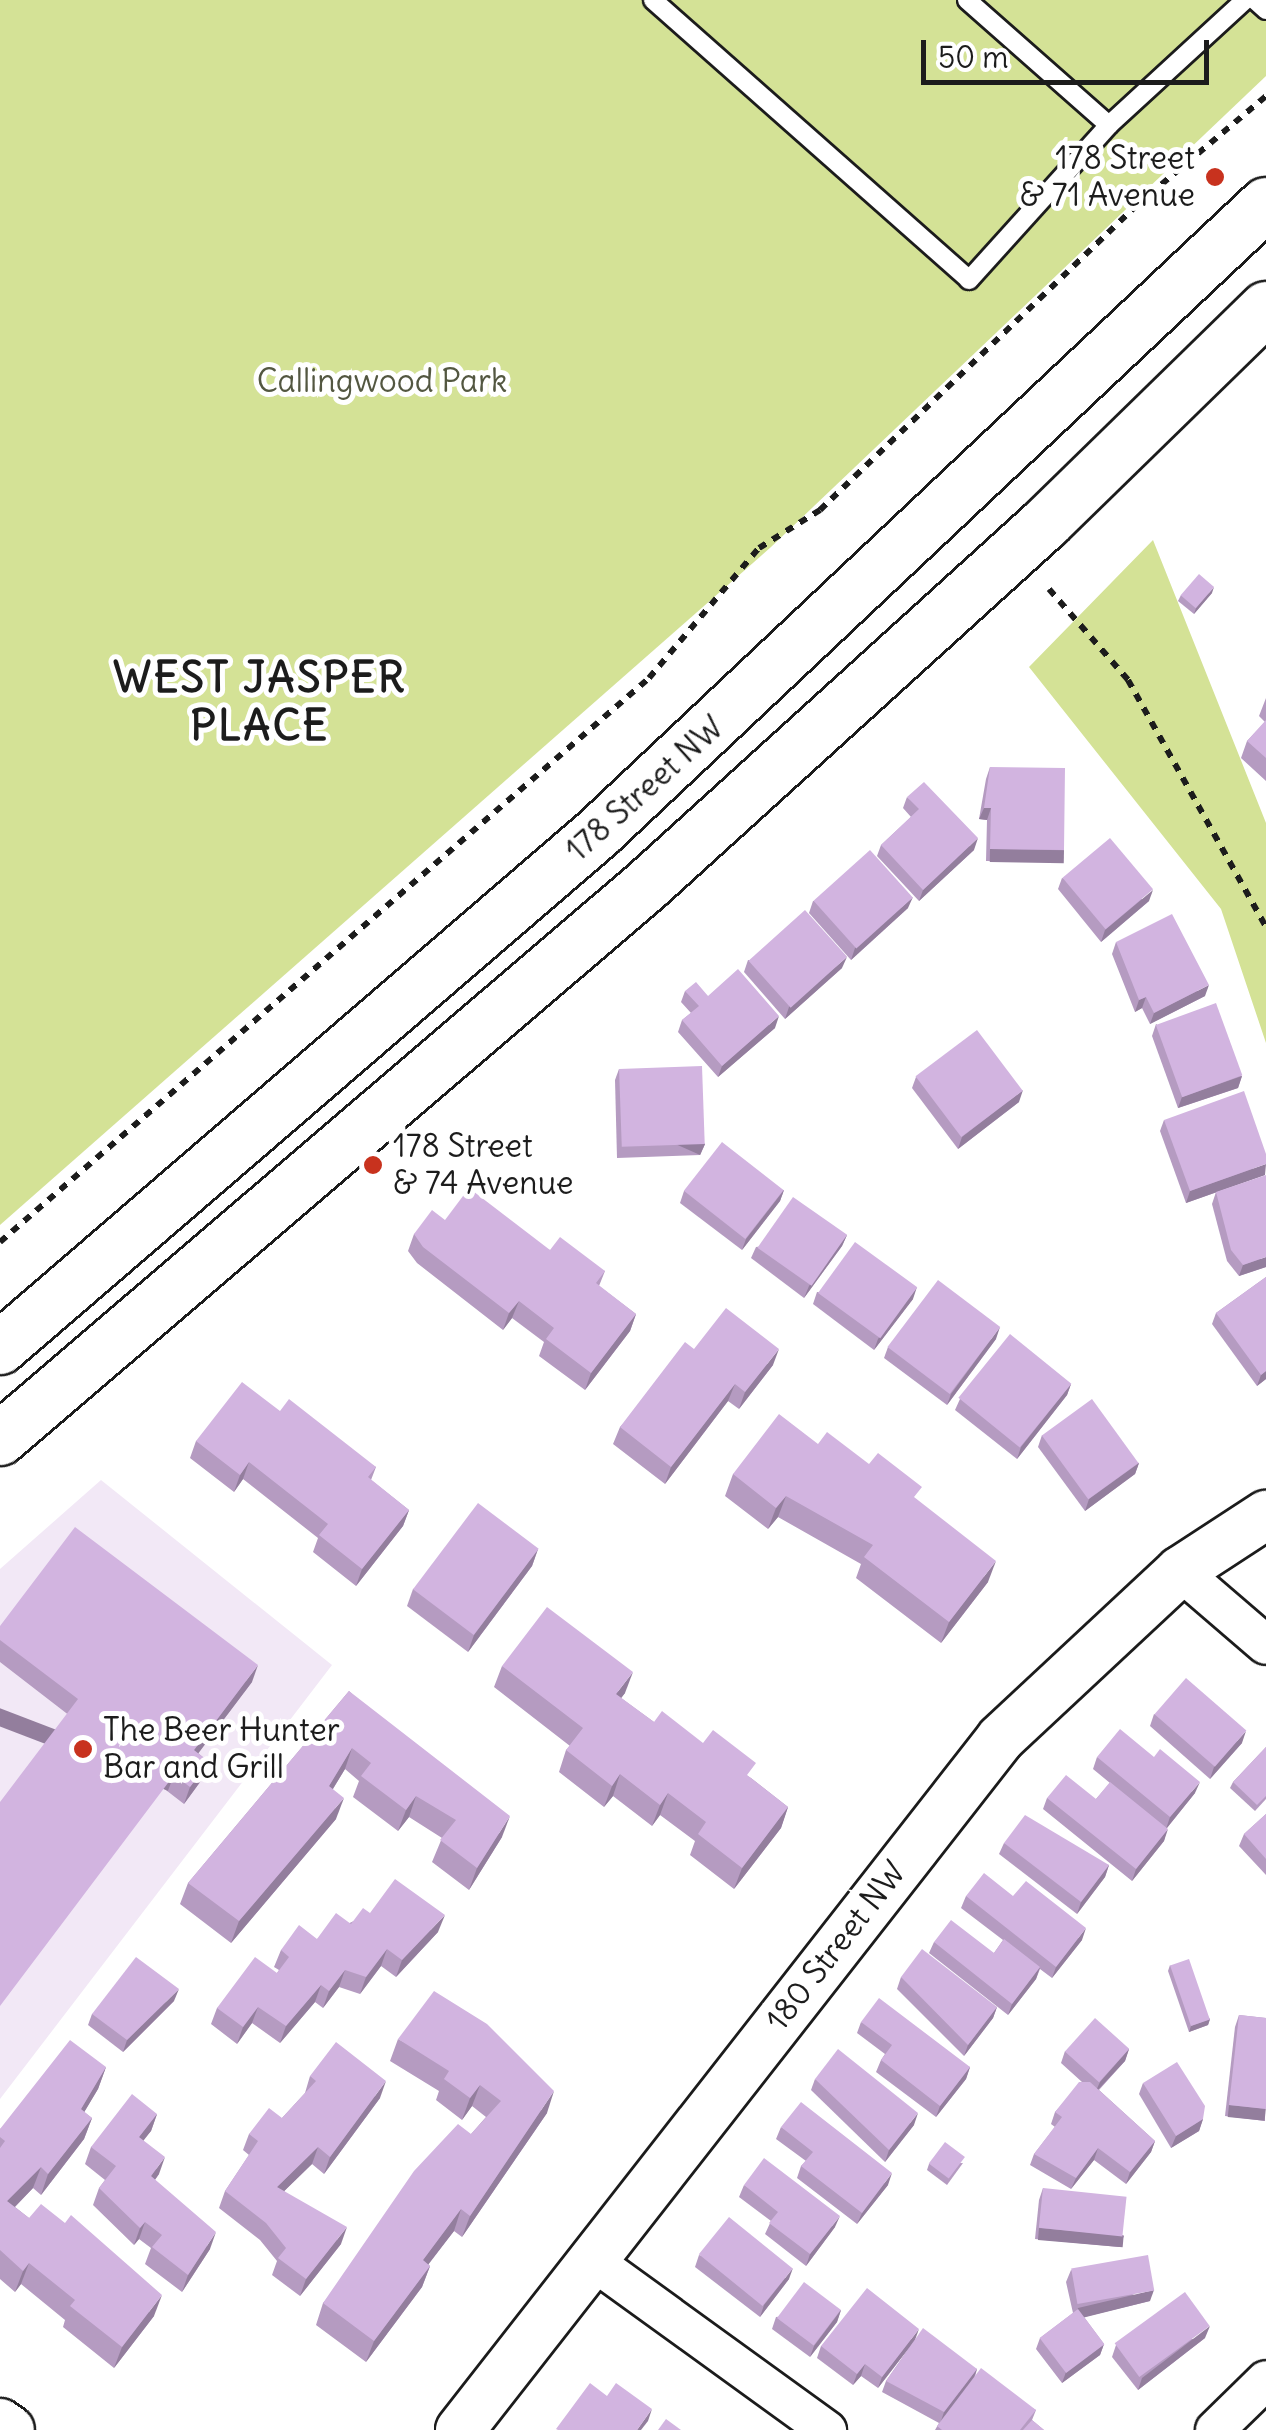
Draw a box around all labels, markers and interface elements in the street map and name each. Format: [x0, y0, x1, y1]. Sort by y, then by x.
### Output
scale bar [926, 20, 1214, 82]
text: 50 m [938, 38, 1008, 76]
place label: 178 Street & 71 Avenue [1020, 140, 1195, 215]
marker: 178 Street & 71 Avenue [1204, 166, 1226, 188]
park label: Callingwood Park [257, 362, 507, 400]
district label: WEST JASPER PLACE [113, 652, 407, 750]
street label: 178 Street NW [558, 708, 732, 870]
place label: 178 Street & 74 Avenue [393, 1128, 573, 1203]
marker: 178 Street & 74 Avenue [362, 1154, 384, 1176]
place label: The Beer Hunter Bar and Grill [103, 1712, 340, 1787]
marker: The Beer Hunter Bar and Grill [72, 1738, 94, 1760]
street label: 180 Street NW [758, 1854, 914, 2038]

